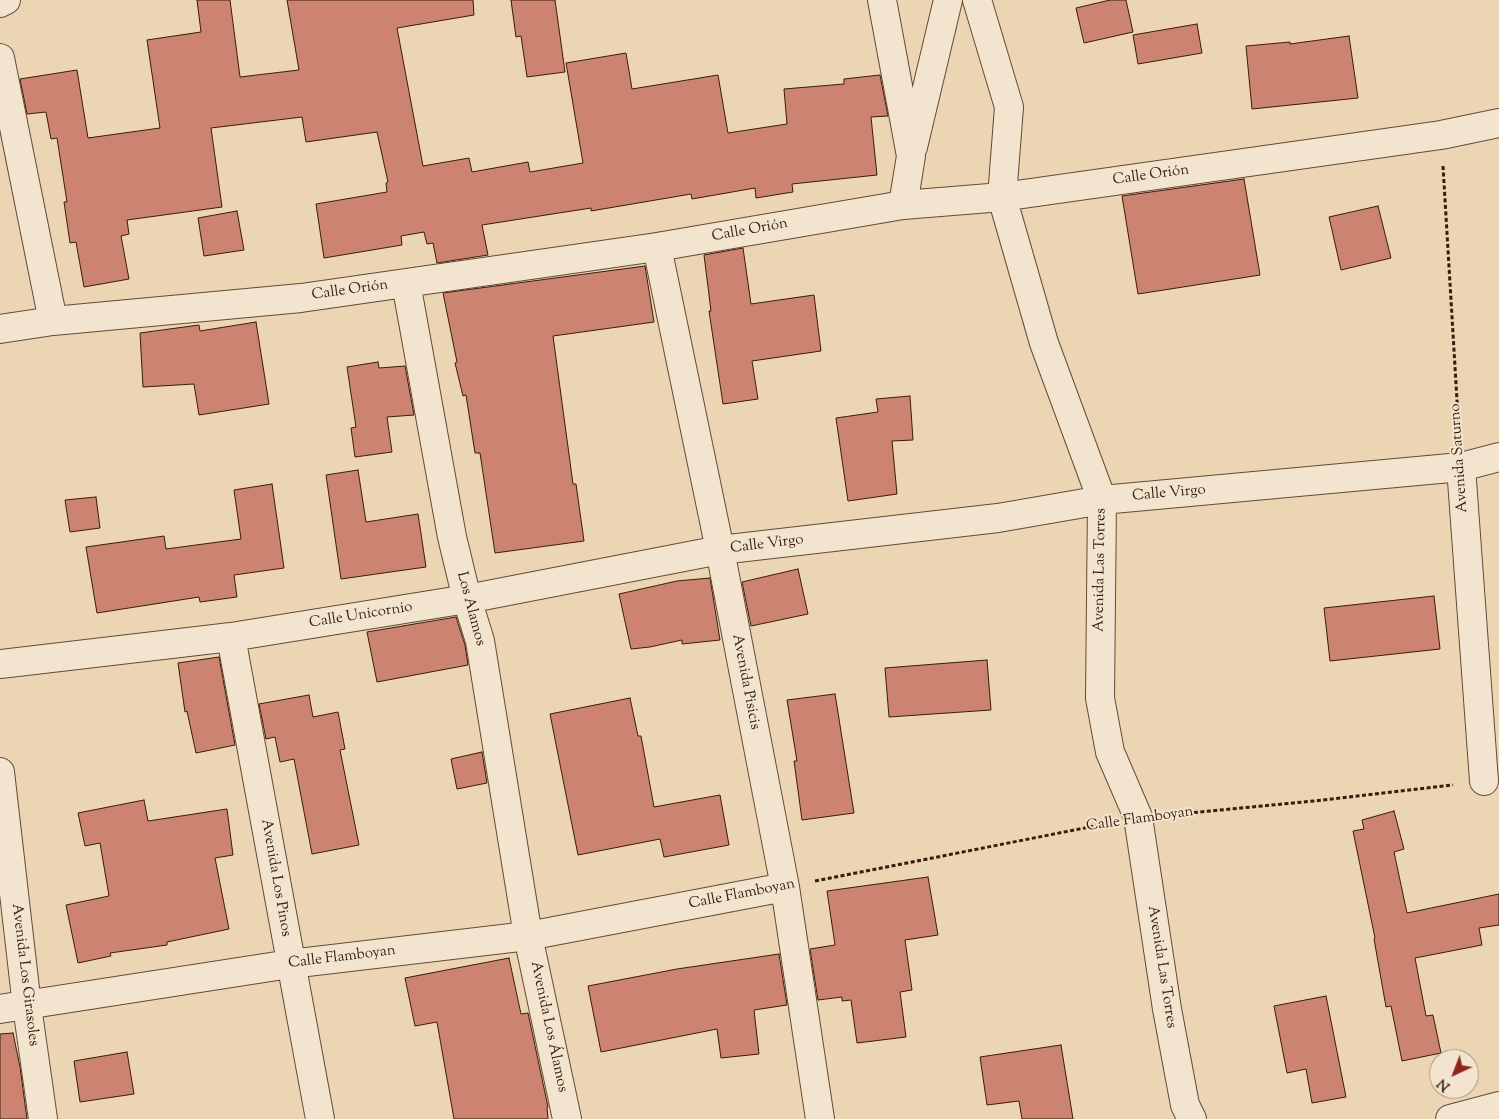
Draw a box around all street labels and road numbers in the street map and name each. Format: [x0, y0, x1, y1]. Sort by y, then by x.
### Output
street label: Calle Orión [1112, 162, 1190, 190]
street label: Calle Orión [711, 215, 789, 247]
street label: Calle Orión [311, 277, 389, 305]
street label: Avenida Saturno [1447, 403, 1473, 513]
street label: Calle Virgo [1132, 482, 1206, 506]
street label: Avenida Las Torres [1091, 508, 1111, 632]
street label: Calle Virgo [729, 532, 805, 558]
street label: Los Alamos [451, 570, 489, 648]
street label: Calle Unicornio [308, 599, 414, 633]
street label: Avenida Pisicis [727, 633, 763, 731]
street label: Calle Flamboyan [1085, 804, 1195, 836]
street label: Avenida Los Pinos [256, 818, 294, 938]
street label: Calle Flamboyan [687, 876, 797, 914]
street label: Avenida Los Girasoles [6, 903, 42, 1047]
street label: Avenida Las Torres [1142, 904, 1180, 1030]
street label: Calle Flamboyan [287, 942, 397, 974]
street label: Avenida Los Álamos [525, 960, 571, 1094]

